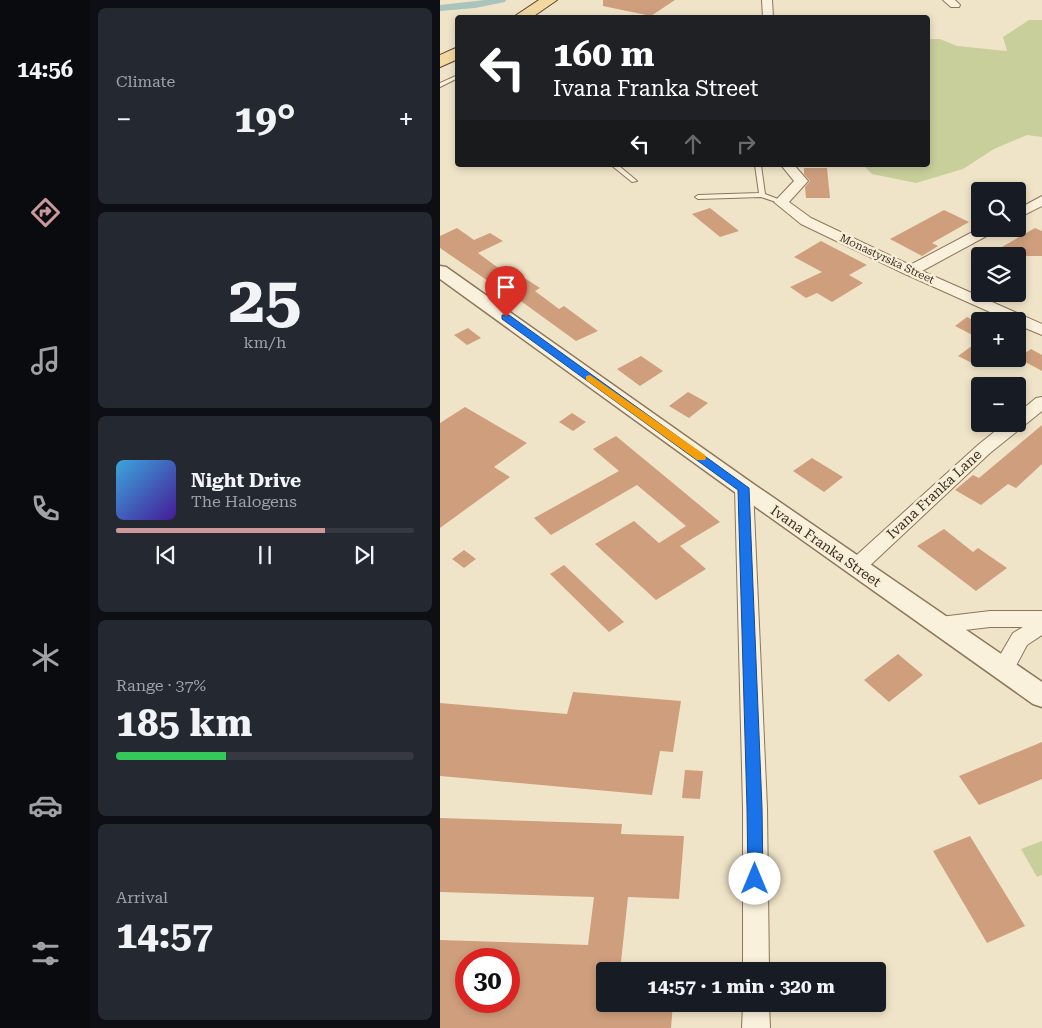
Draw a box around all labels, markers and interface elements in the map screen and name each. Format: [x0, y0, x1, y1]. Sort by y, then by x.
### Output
text: 160 m [553, 34, 654, 75]
icon: left [470, 35, 535, 100]
text: 14:56 [17, 57, 73, 82]
text: Climate [116, 72, 175, 91]
text: Ivana Franka Street [553, 76, 758, 101]
text: 19° [234, 97, 296, 141]
text: − [116, 103, 132, 136]
text: + [398, 103, 414, 136]
icon: left [626, 130, 654, 158]
icon: ahead [679, 130, 707, 158]
icon: right [732, 130, 760, 158]
map controls [971, 182, 1026, 432]
button: search [971, 182, 1026, 237]
icon: directions [28, 195, 63, 230]
street label: Monastyrska Street [838, 231, 936, 287]
button: layers [971, 247, 1026, 302]
text: 25 [229, 262, 301, 338]
pin [485, 266, 527, 317]
icon: arrive [492, 273, 520, 301]
button: + [971, 312, 1026, 367]
text: km/h [244, 333, 286, 352]
icon: music [28, 343, 63, 378]
button: − [971, 377, 1026, 432]
street label: Ivana Franka Lane [883, 446, 985, 542]
text: Night Drive [191, 469, 301, 492]
icon: phone [28, 491, 63, 526]
text: The Halogens [191, 492, 297, 511]
street label: Ivana Franka Street [768, 502, 884, 590]
icon: previous [152, 541, 180, 569]
icon: pause [251, 541, 279, 569]
icon: next [350, 541, 378, 569]
icon: climate [28, 640, 63, 675]
text: Range · 37% [116, 676, 206, 695]
text: 185 km [116, 701, 252, 745]
icon: car [28, 788, 63, 823]
position arrow [728, 852, 780, 904]
text: Arrival [116, 888, 168, 907]
text: 14:57 [116, 913, 213, 957]
icon: filters [28, 936, 63, 971]
speed limit sign: 30 [455, 948, 520, 1013]
text: 14:57 · 1 min · 320 m [647, 975, 835, 998]

